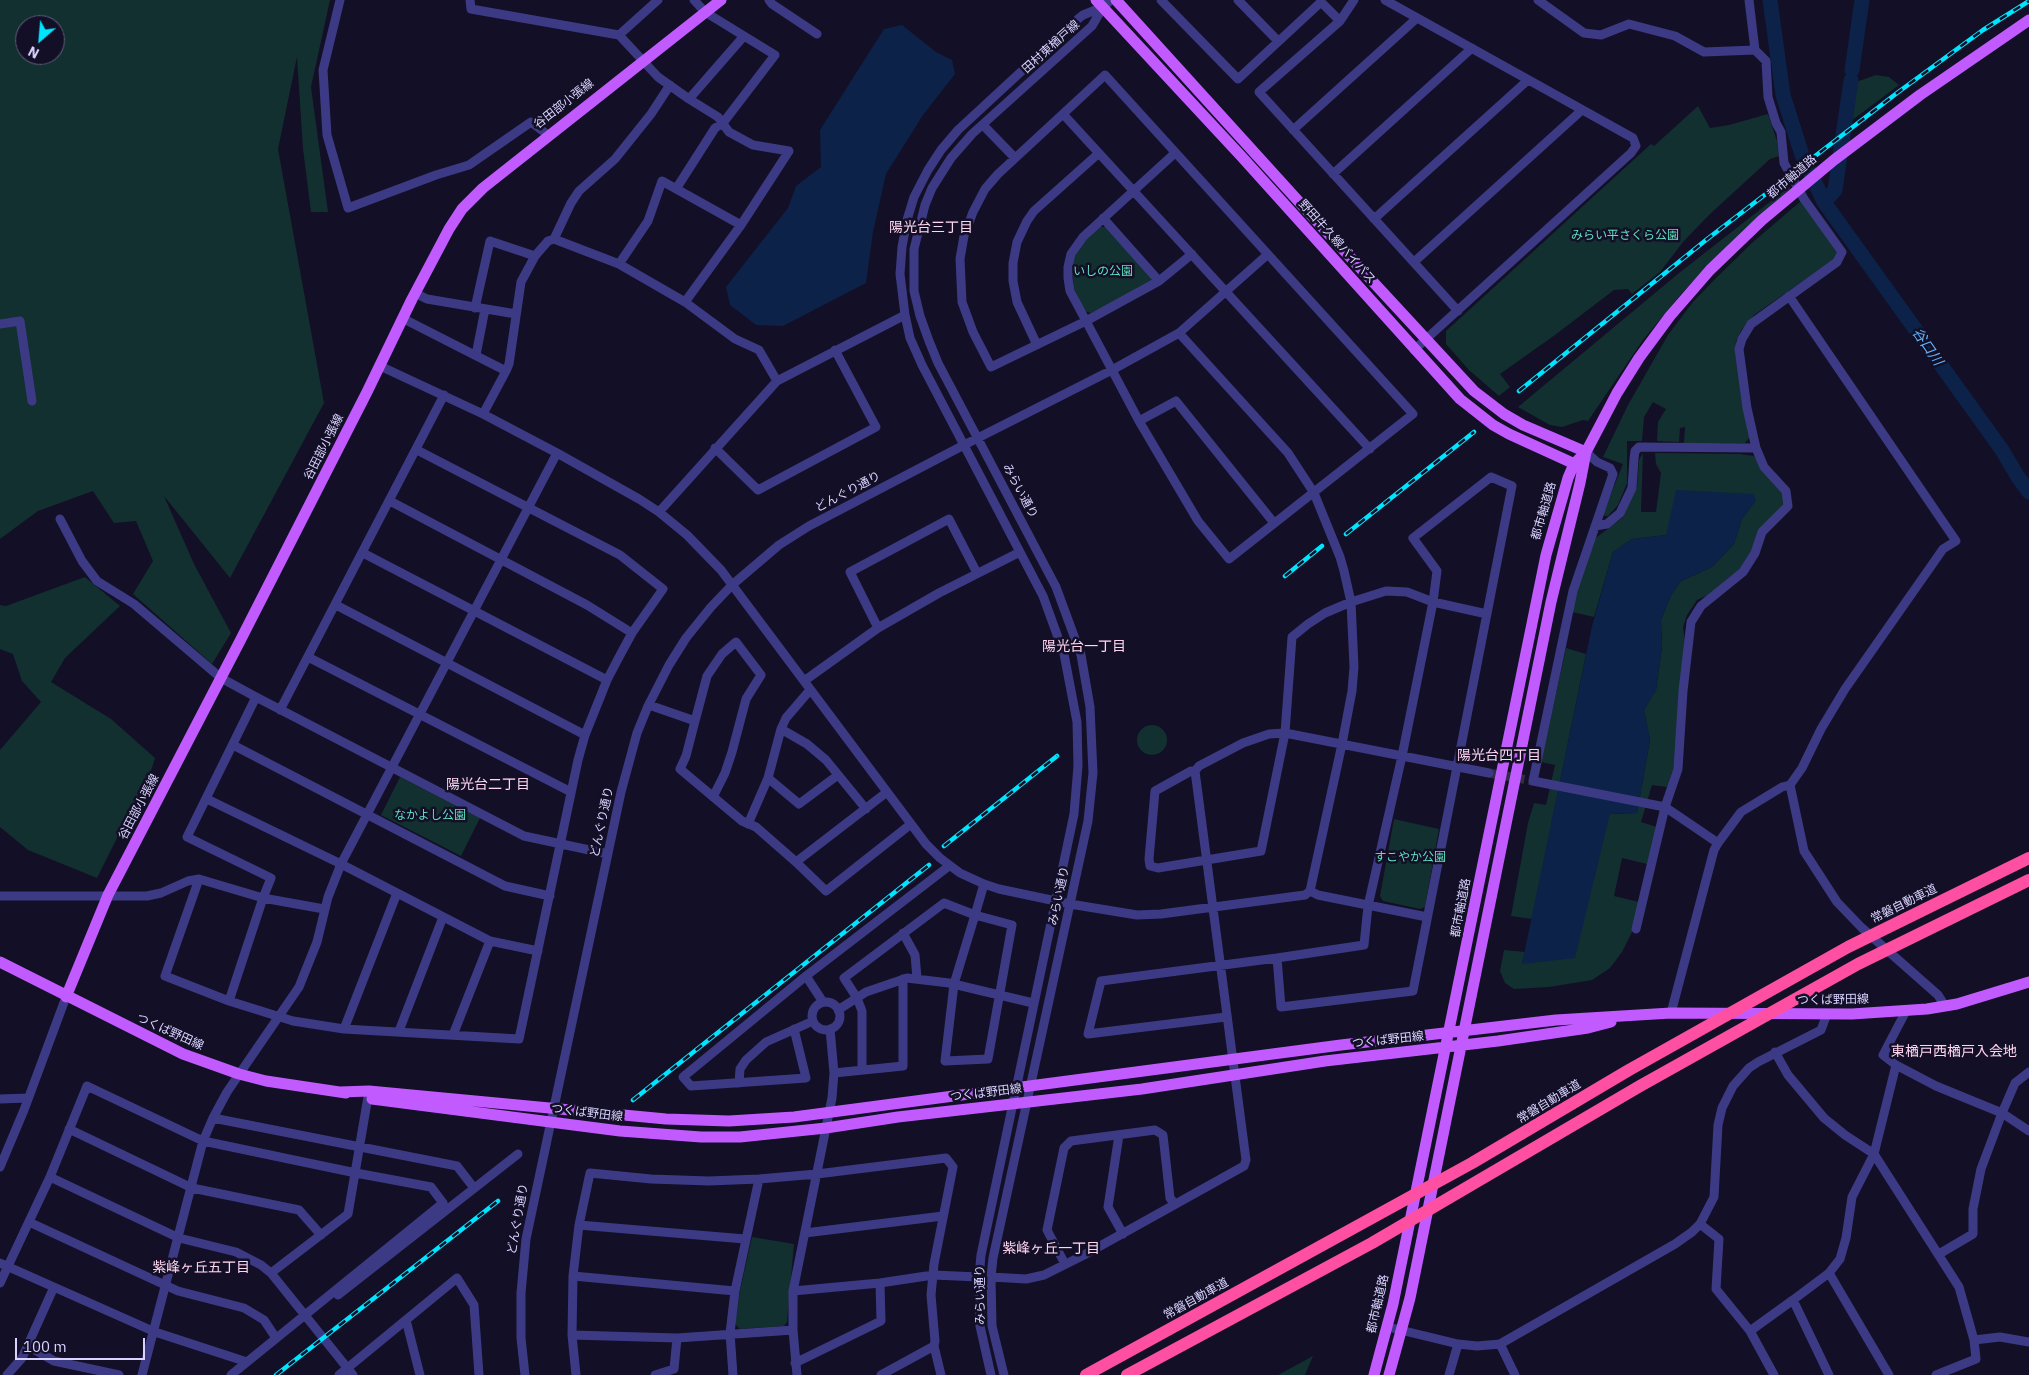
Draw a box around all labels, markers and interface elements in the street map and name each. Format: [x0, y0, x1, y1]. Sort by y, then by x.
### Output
north arrow [15, 15, 65, 65]
street label: 田村東楢戸線 [1019, 18, 1083, 76]
text: N [25, 42, 42, 63]
street label: 谷田部小張線 [531, 76, 597, 132]
street label: 都市軸道路 [1764, 152, 1820, 202]
street label: 野田牛久線バイパス [1296, 197, 1378, 287]
district label: 陽光台三丁目 [889, 220, 973, 236]
park label: みらい平さくら公園 [1571, 229, 1679, 243]
park label: いしの公園 [1073, 265, 1133, 279]
water label: 谷口川 [1908, 325, 1946, 369]
street label: 谷田部小張線 [301, 412, 347, 482]
street label: みらい通り [1000, 461, 1040, 521]
street label: どんぐり通り [813, 469, 883, 515]
street label: 都市軸道路 [1529, 480, 1559, 542]
district label: 陽光台一丁目 [1042, 639, 1126, 655]
district label: 陽光台四丁目 [1457, 748, 1541, 764]
street label: 谷田部小張線 [116, 772, 162, 842]
district label: 陽光台二丁目 [446, 777, 530, 793]
street label: どんぐり通り [587, 785, 617, 859]
park label: なかよし公園 [394, 809, 466, 823]
park label: すこやか公園 [1374, 851, 1446, 865]
street label: みらい通り [1046, 865, 1072, 927]
street label: 都市軸道路 [1448, 877, 1474, 939]
street label: 常磐自動車道 [1868, 882, 1940, 926]
street label: つくば野田線 [1797, 992, 1869, 1008]
street label: つくば野田線 [134, 1011, 206, 1053]
street label: つくば野田線 [1351, 1029, 1425, 1051]
district label: 東楢戸西楢戸入会地 [1891, 1044, 2017, 1060]
street label: 常磐自動車道 [1514, 1077, 1584, 1127]
street label: つくば野田線 [949, 1081, 1023, 1105]
street label: つくば野田線 [550, 1101, 624, 1125]
street label: どんぐり通り [505, 1182, 531, 1256]
district label: 紫峰ヶ丘一丁目 [1002, 1241, 1100, 1257]
district label: 紫峰ヶ丘五丁目 [152, 1260, 250, 1276]
street label: みらい通り [974, 1265, 988, 1325]
street label: 都市軸道路 [1364, 1273, 1392, 1335]
street label: 常磐自動車道 [1161, 1275, 1231, 1323]
scale bar [18, 1328, 148, 1360]
text: 100 m [23, 1337, 67, 1356]

